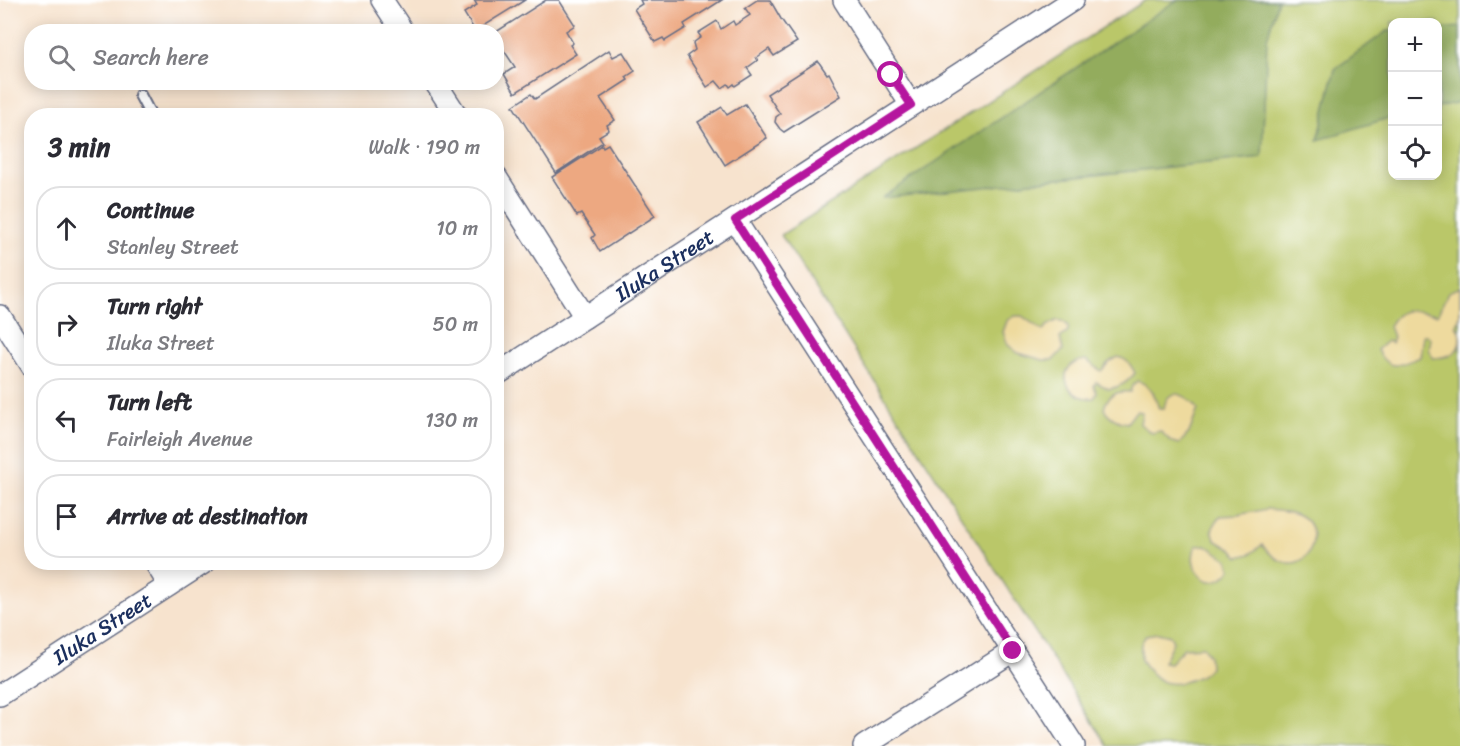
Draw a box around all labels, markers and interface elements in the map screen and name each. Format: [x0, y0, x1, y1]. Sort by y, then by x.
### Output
map controls [1388, 18, 1442, 180]
button: + [1388, 18, 1442, 72]
search box [24, 24, 504, 90]
text: Search here [93, 38, 209, 77]
icon: search [45, 41, 78, 74]
route start [877, 61, 903, 87]
button: − [1388, 72, 1442, 126]
text: 3 min [48, 124, 110, 170]
button: locate [1388, 126, 1442, 180]
text: Walk · 190 m [368, 130, 480, 165]
text: Continue [107, 191, 195, 230]
text: 10 m [436, 211, 478, 246]
icon: ahead [50, 212, 83, 245]
street label: Iluka Street [606, 219, 722, 313]
text: Stanley Street [107, 230, 239, 265]
text: Turn right [107, 287, 202, 326]
text: 50 m [433, 307, 478, 342]
icon: right [50, 308, 83, 341]
text: Iluka Street [107, 326, 215, 361]
text: Turn left [107, 383, 192, 422]
text: 130 m [425, 403, 478, 438]
icon: left [50, 404, 83, 437]
text: Fairleigh Avenue [107, 422, 253, 457]
text: Arrive at destination [107, 497, 308, 536]
icon: arrive [50, 500, 83, 533]
street label: Iluka Street [44, 582, 160, 676]
route end [999, 637, 1025, 663]

